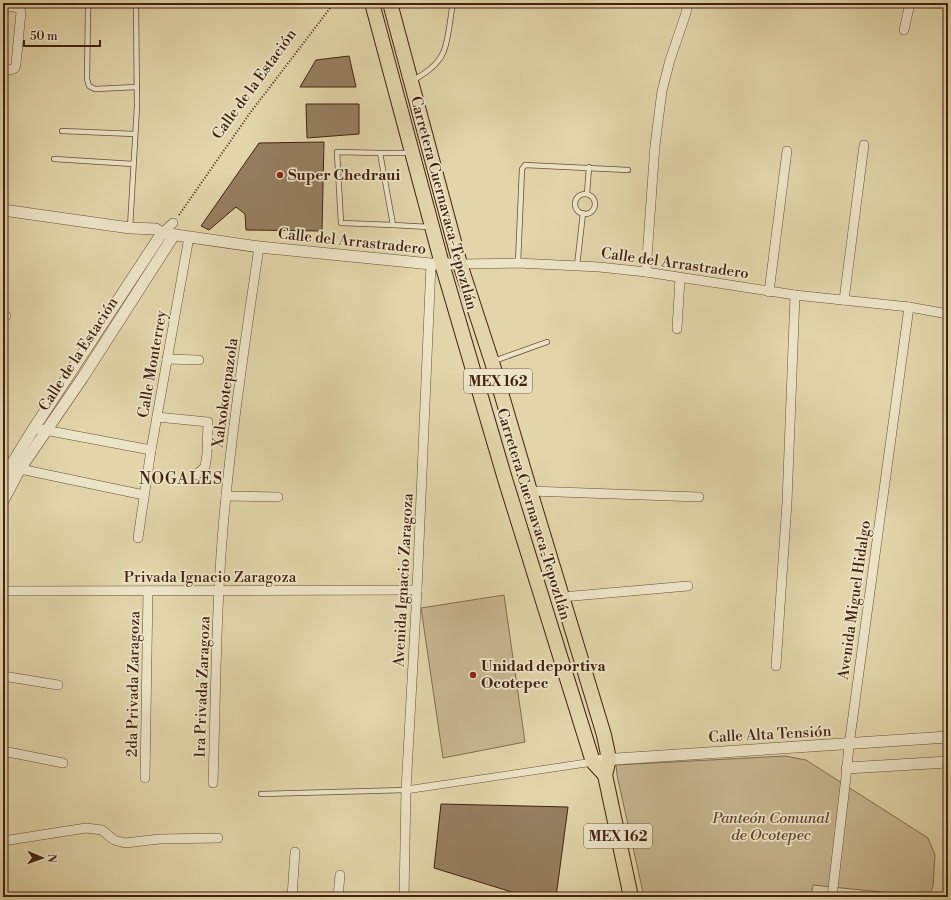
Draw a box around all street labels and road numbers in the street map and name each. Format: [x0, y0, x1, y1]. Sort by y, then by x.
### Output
street label: Calle de la Estación [208, 25, 301, 143]
street label: Carretera Cuernavaca-Tepoztlán [406, 94, 481, 312]
street label: Calle del Arrastradero [277, 224, 427, 259]
street label: Calle del Arrastradero [600, 244, 750, 283]
street label: Calle de la Estación [35, 294, 122, 415]
street label: Calle Monterrey [134, 308, 171, 419]
street label: Xalxokotepazola [208, 336, 243, 450]
road number: MEX 162 [464, 369, 532, 393]
street label: Carretera Cuernavaca-Tepoztlán [492, 406, 575, 622]
street label: Avenida Ignacio Zaragoza [389, 492, 418, 668]
street label: Avenida Miguel Hidalgo [834, 519, 875, 682]
street label: Privada Ignacio Zaragoza [124, 568, 297, 587]
street label: 2da Privada Zaragoza [123, 610, 144, 757]
street label: 1ra Privada Zaragoza [191, 615, 214, 758]
street label: Calle Alta Tensión [708, 722, 832, 747]
road number: MEX 162 [584, 824, 652, 848]

